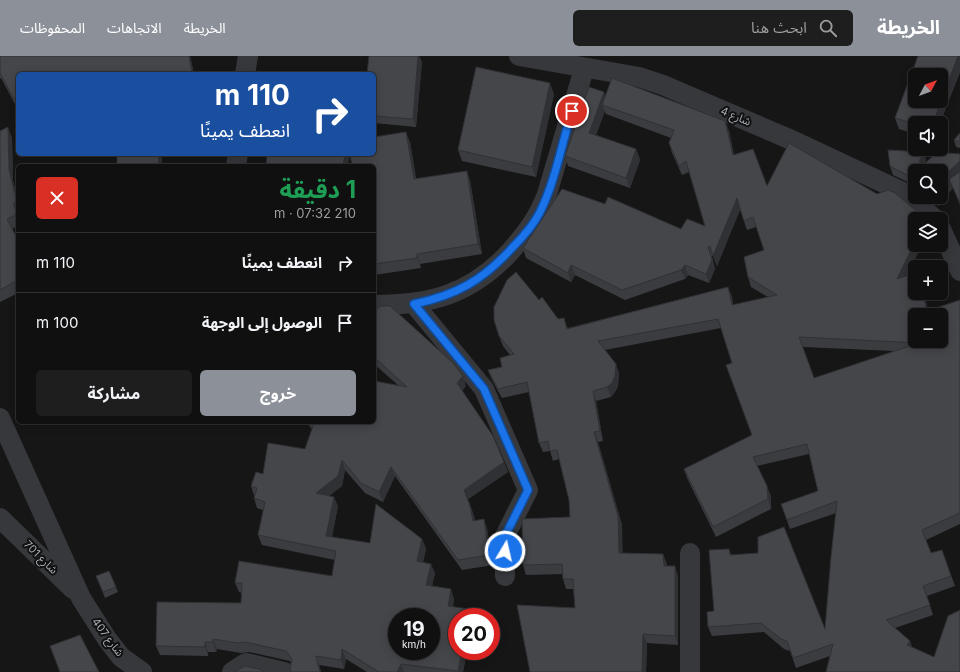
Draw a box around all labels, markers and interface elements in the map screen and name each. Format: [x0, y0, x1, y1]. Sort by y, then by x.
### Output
search box [573, 10, 853, 46]
text: الخريطة [877, 16, 940, 39]
icon: search [817, 17, 839, 39]
text: ابحث هنا [751, 18, 807, 37]
text: المحفوظات [20, 19, 85, 36]
text: الاتجاهات [107, 19, 162, 36]
text: الخريطة [184, 19, 226, 36]
north arrow [908, 68, 948, 108]
map controls [908, 68, 948, 348]
text: 110 m [215, 78, 290, 112]
icon: right [304, 88, 356, 140]
pin [555, 94, 589, 128]
icon: arrive [561, 100, 583, 122]
street label: شارع 4 [718, 103, 754, 130]
button: sound [908, 116, 948, 156]
text: انعطف يمينًا [200, 120, 290, 141]
button: search [908, 164, 948, 204]
text: 1 دقيقة [280, 175, 356, 204]
button: close [36, 177, 78, 219]
text: 210 m · 07:32 [274, 205, 356, 221]
button: layers [908, 212, 948, 252]
icon: right [334, 252, 356, 274]
text: 110 m [36, 253, 75, 272]
text: انعطف يمينًا [242, 253, 322, 272]
button: + [908, 260, 948, 300]
button: − [908, 308, 948, 348]
icon: arrive [334, 312, 356, 334]
text: 100 m [36, 313, 78, 332]
text: الوصول إلى الوجهة [202, 313, 322, 332]
button: مشاركة [36, 370, 192, 416]
button: خروج [200, 370, 356, 416]
position arrow [484, 530, 526, 572]
street label: شارع 701 [20, 537, 61, 578]
speed limit sign: 20 [448, 608, 500, 660]
street label: شارع 407 [88, 615, 127, 660]
text: 19 [403, 617, 425, 641]
text: km/h [402, 638, 426, 650]

